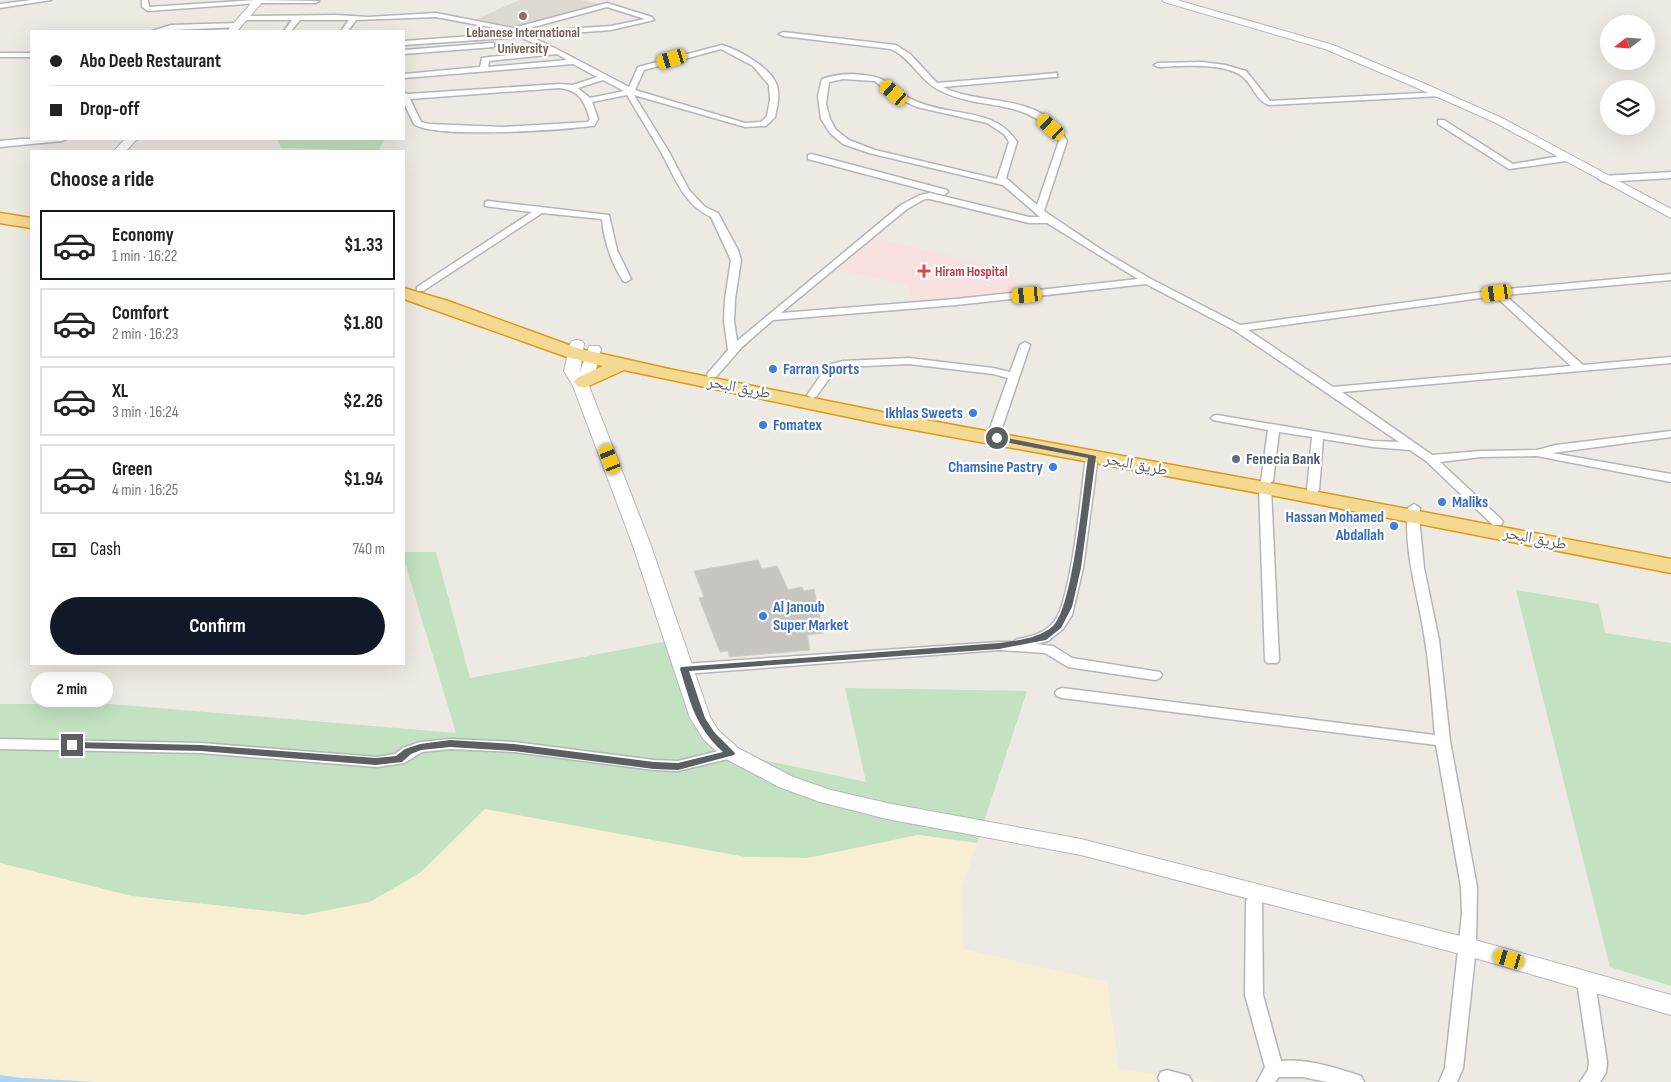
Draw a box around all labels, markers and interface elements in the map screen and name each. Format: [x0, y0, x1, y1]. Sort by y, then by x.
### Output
marker: Lebanese International University [517, 10, 529, 22]
north arrow [1600, 15, 1655, 70]
map controls [1600, 15, 1655, 135]
place label: Lebanese International University [466, 24, 580, 57]
car [655, 47, 688, 71]
text: Abo Deeb Restaurant [80, 50, 221, 73]
car [877, 77, 910, 109]
button: layers [1600, 80, 1655, 135]
text: Drop-off [80, 98, 140, 121]
car [1034, 111, 1067, 143]
text: Choose a ride [50, 166, 154, 193]
icon: car [52, 223, 97, 268]
text: Economy [112, 224, 174, 247]
text: $1.33 [344, 234, 383, 257]
text: 1 min · 16:22 [112, 247, 177, 266]
place label: Hiram Hospital [935, 263, 1008, 280]
marker: Hiram Hospital [917, 264, 931, 278]
car [1481, 283, 1512, 303]
car [1011, 286, 1042, 304]
icon: car [52, 301, 97, 346]
text: Comfort [112, 302, 169, 325]
text: $1.80 [343, 312, 383, 335]
text: 2 min · 16:23 [112, 325, 178, 344]
place label: Farran Sports [783, 360, 859, 379]
marker: Farran Sports [767, 363, 779, 375]
street label: طريق البحر [705, 372, 772, 403]
icon: car [52, 379, 97, 424]
text: XL [112, 380, 128, 403]
text: $2.26 [343, 390, 383, 413]
text: 3 min · 16:24 [112, 403, 178, 422]
place label: Ikhlas Sweets [885, 404, 963, 423]
marker: Ikhlas Sweets [967, 407, 979, 419]
place label: Fomatex [773, 416, 822, 435]
marker: Fomatex [757, 419, 769, 431]
route start [986, 427, 1008, 449]
car [597, 442, 622, 476]
street label: طريق البحر [1102, 449, 1169, 480]
place label: Fenecia Bank [1246, 450, 1321, 469]
marker: Fenecia Bank [1230, 453, 1242, 465]
icon: car [52, 457, 97, 502]
text: Green [112, 458, 152, 481]
place label: Chamsine Pastry [948, 458, 1043, 477]
marker: Chamsine Pastry [1047, 461, 1059, 473]
text: $1.94 [343, 468, 383, 491]
text: 4 min · 16:25 [112, 481, 178, 500]
place label: Maliks [1452, 493, 1488, 512]
marker: Maliks [1436, 496, 1448, 508]
place label: Hassan Mohamed Abdallah [1285, 508, 1384, 545]
marker: Hassan Mohamed Abdallah [1388, 520, 1400, 532]
street label: طريق البحر [1501, 523, 1568, 554]
icon: cash [50, 536, 78, 564]
text: Cash [90, 538, 121, 561]
text: 740 m [353, 540, 385, 559]
button: Confirm [50, 597, 385, 655]
place label: Al Janoub Super Market [772, 598, 849, 635]
marker: Al Janoub Super Market [757, 610, 769, 622]
callout: 2 min [31, 672, 113, 708]
text: 2 min [57, 680, 87, 699]
route end [61, 734, 83, 756]
car [1492, 948, 1525, 970]

